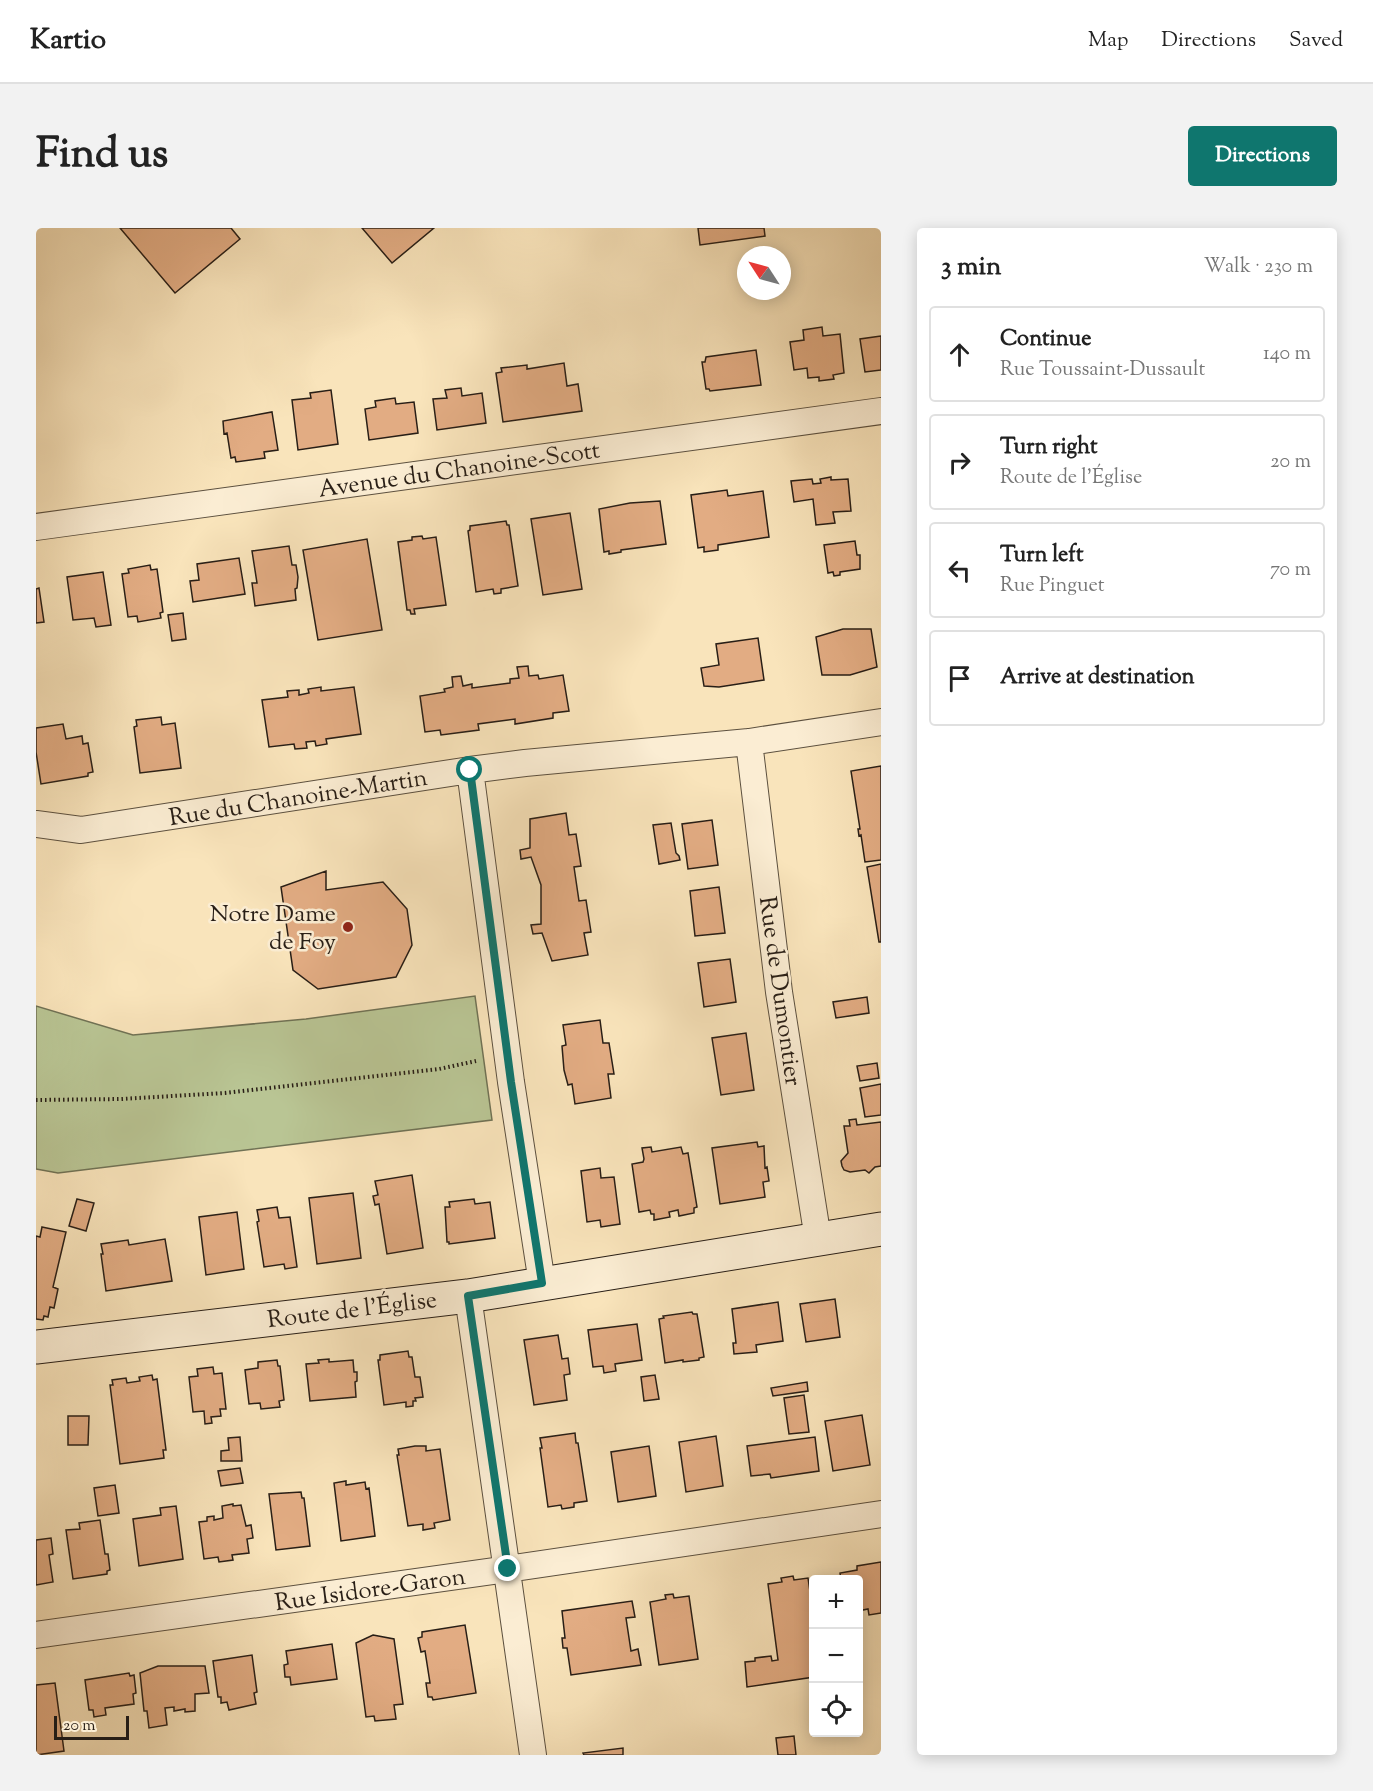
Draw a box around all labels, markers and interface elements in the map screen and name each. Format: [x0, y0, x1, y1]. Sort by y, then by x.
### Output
text: Kartio [30, 21, 106, 61]
text: Map [1088, 26, 1128, 56]
text: Directions [1161, 26, 1256, 56]
text: Saved [1289, 26, 1343, 56]
text: Find us [36, 126, 168, 186]
button: Directions [1188, 126, 1337, 186]
north arrow [737, 246, 791, 300]
text: 3 min [941, 249, 1001, 286]
text: Walk · 230 m [1204, 253, 1313, 282]
text: Continue [1000, 324, 1091, 356]
icon: ahead [943, 338, 976, 371]
text: 140 m [1263, 340, 1311, 369]
text: Rue Toussaint-Dussault [1000, 356, 1205, 385]
text: Turn right [1000, 432, 1097, 464]
street label: Avenue du Chanoine-Scott [316, 434, 602, 508]
icon: right [943, 446, 976, 479]
text: 20 m [1270, 448, 1311, 477]
text: Route de l'Église [1000, 464, 1142, 493]
text: Turn left [1000, 540, 1083, 572]
icon: left [943, 554, 976, 587]
text: 70 m [1270, 556, 1311, 585]
text: Rue Pinguet [1000, 572, 1105, 601]
icon: arrive [943, 662, 976, 695]
text: Arrive at destination [1000, 662, 1195, 694]
route start [456, 756, 482, 782]
street label: Rue du Chanoine-Martin [167, 762, 430, 836]
street label: Rue de Dumontier [749, 894, 809, 1088]
place label: Notre Dame de Foy [210, 898, 336, 960]
marker: Notre Dame de Foy [341, 920, 355, 934]
street label: Route de l'Église [265, 1284, 439, 1338]
route end [494, 1555, 520, 1581]
street label: Rue Isidore-Garon [273, 1561, 468, 1621]
map controls [809, 1575, 863, 1737]
button: + [809, 1575, 863, 1629]
button: − [809, 1629, 863, 1683]
button: locate [809, 1683, 863, 1737]
scale bar [54, 1713, 129, 1740]
text: 20 m [63, 1715, 96, 1738]

